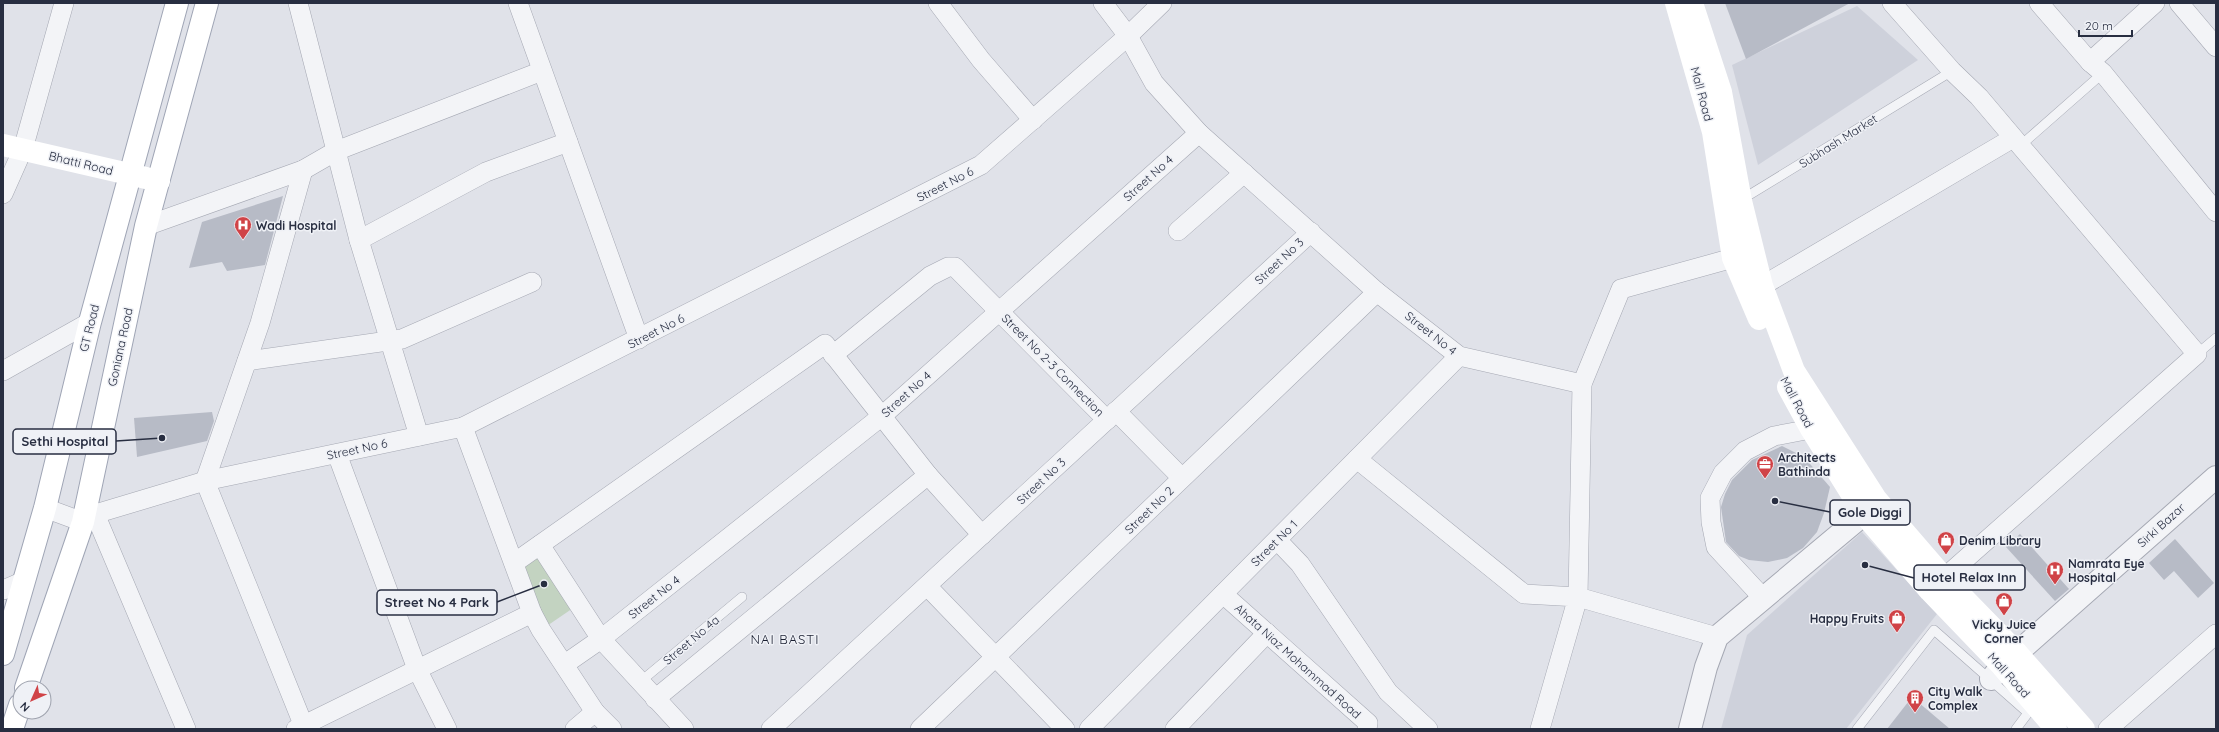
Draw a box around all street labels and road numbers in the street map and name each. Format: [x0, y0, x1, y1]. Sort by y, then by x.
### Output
street label: Mall Road [1688, 65, 1716, 123]
street label: Subhash Market [1796, 111, 1880, 171]
street label: Bhatti Road [47, 148, 115, 178]
street label: Street No 4 [1120, 152, 1176, 204]
street label: Street No 6 [914, 163, 976, 205]
street label: Street No 3 [1251, 235, 1307, 287]
street label: GT Road [76, 303, 102, 353]
street label: Goniana Road [104, 306, 136, 388]
street label: Street No 4 [1402, 308, 1460, 358]
street label: Street No 6 [625, 310, 687, 352]
street label: Street No 2-3 Connection [999, 311, 1107, 419]
street label: Street No 4 [878, 368, 934, 420]
street label: Mall Road [1777, 374, 1817, 430]
street label: Street No 6 [325, 435, 389, 463]
street label: Street No 3 [1013, 455, 1069, 507]
street label: Street No 2 [1121, 483, 1177, 537]
street label: Sirki Bazar [2134, 499, 2188, 550]
street label: Street No 1 [1248, 517, 1300, 569]
street label: Street No 4 [625, 572, 683, 622]
street label: Ahata Niaz Mohammad Road [1232, 600, 1364, 722]
street label: Street No 4a [660, 612, 722, 668]
street label: Mall Road [1985, 649, 2033, 701]

